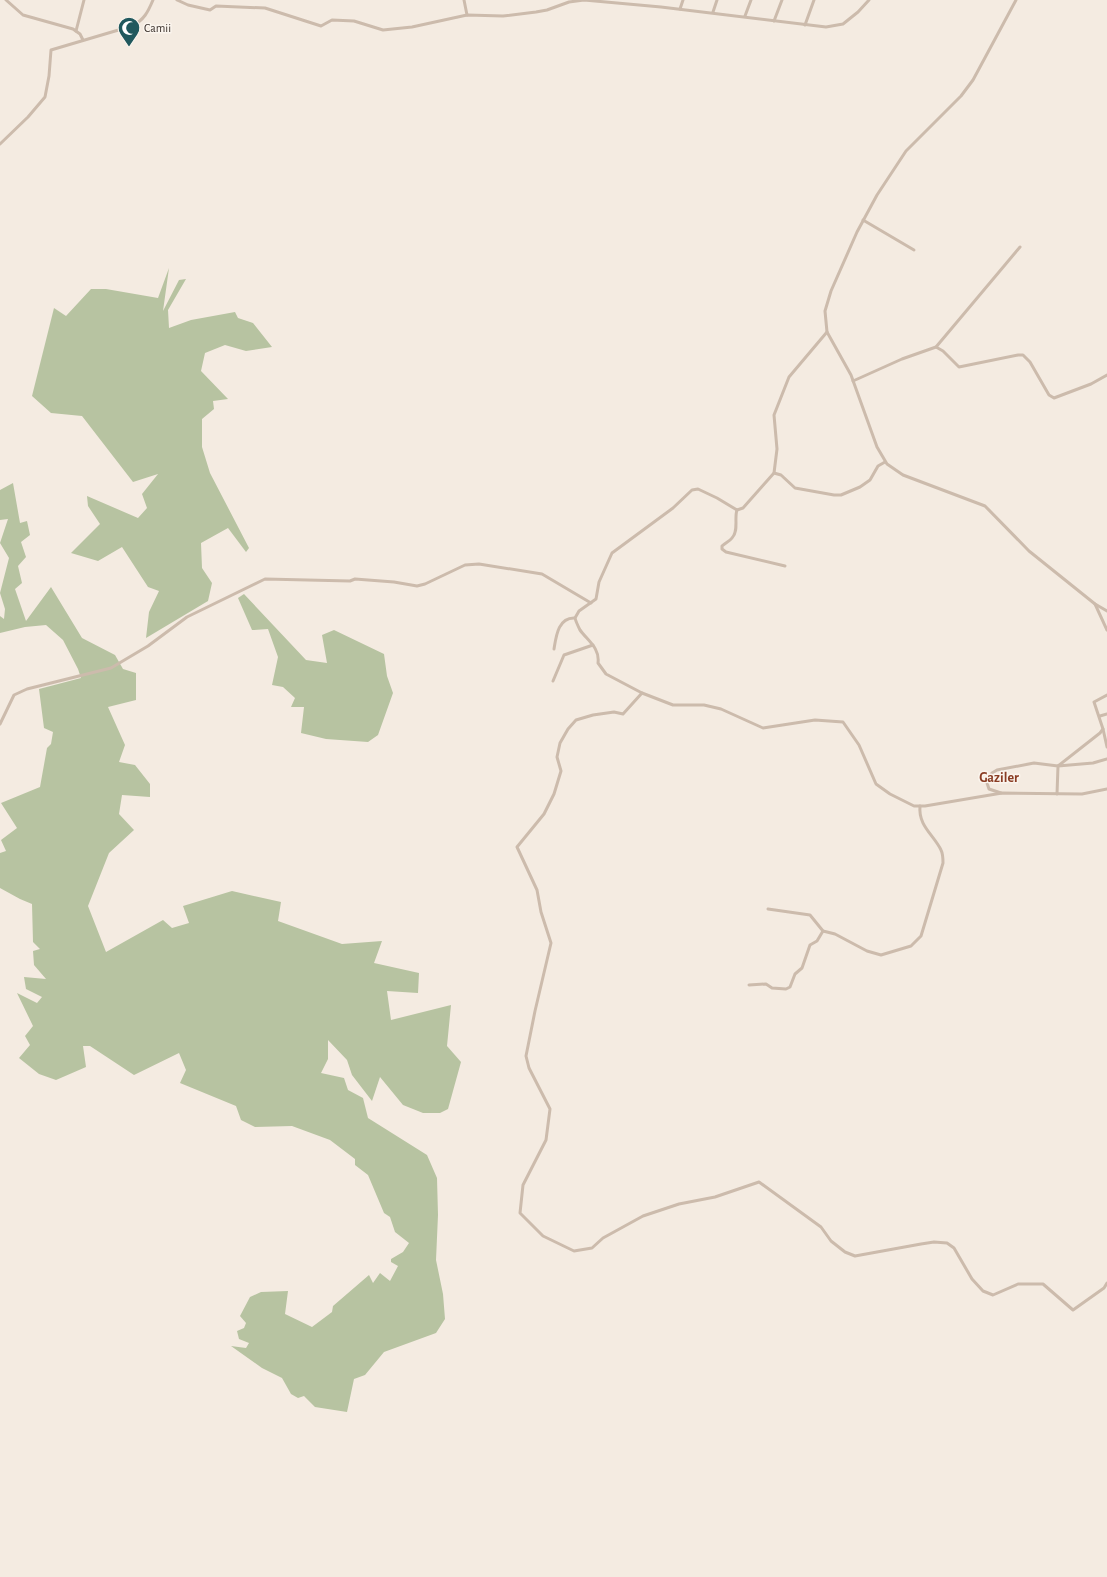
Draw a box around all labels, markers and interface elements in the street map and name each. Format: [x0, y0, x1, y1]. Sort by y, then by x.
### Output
mosque icon: Camii [116, 15, 142, 48]
place label: Camii [144, 22, 171, 34]
district label: Gaziler [979, 771, 1019, 785]

